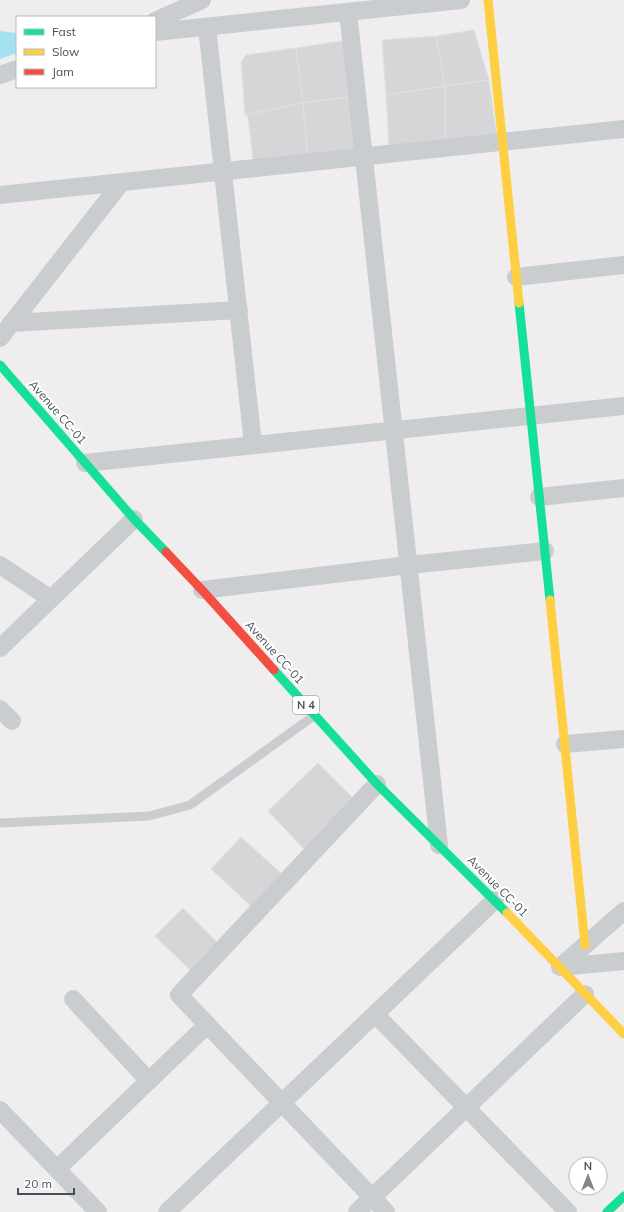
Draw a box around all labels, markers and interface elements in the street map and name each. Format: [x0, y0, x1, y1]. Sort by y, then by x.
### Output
legend [16, 16, 156, 88]
text: Fast [52, 24, 76, 39]
text: Slow [52, 44, 80, 59]
text: Jam [52, 64, 74, 79]
street label: Avenue CC-01 [26, 377, 90, 447]
street label: Avenue CC-01 [243, 617, 307, 687]
road number: N 4 [293, 696, 319, 714]
street label: Avenue CC-01 [464, 852, 532, 920]
north arrow [568, 1156, 608, 1196]
text: N [584, 1159, 592, 1173]
scale bar [18, 1170, 74, 1196]
text: 20 m [24, 1176, 52, 1191]

